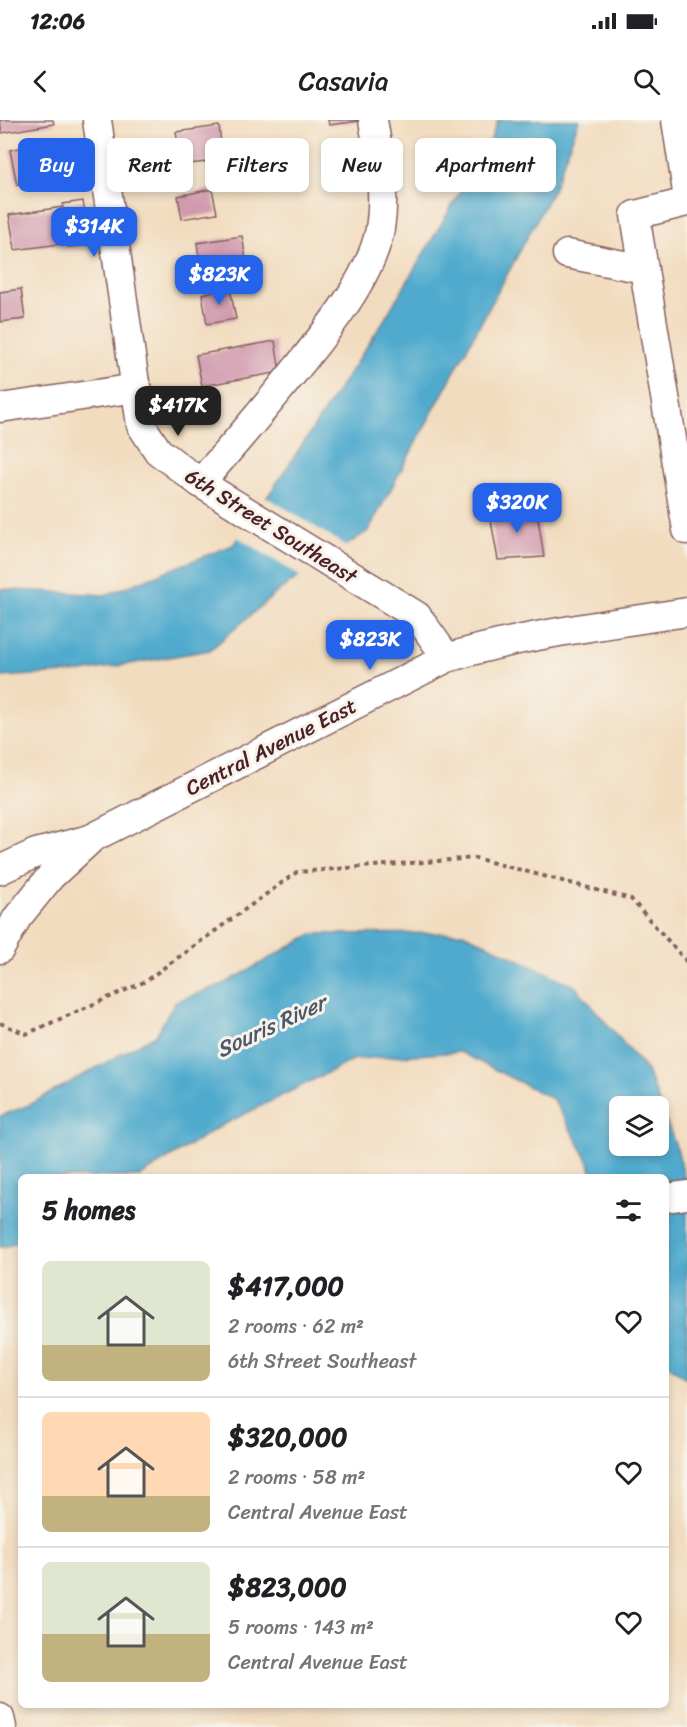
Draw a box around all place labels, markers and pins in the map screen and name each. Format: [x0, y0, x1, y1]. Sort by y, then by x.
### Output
pin: $314K [52, 207, 136, 258]
pin: $823K [177, 255, 261, 306]
pin: $417K [136, 386, 220, 437]
pin: $320K [475, 483, 559, 534]
pin: $823K [328, 620, 412, 671]

